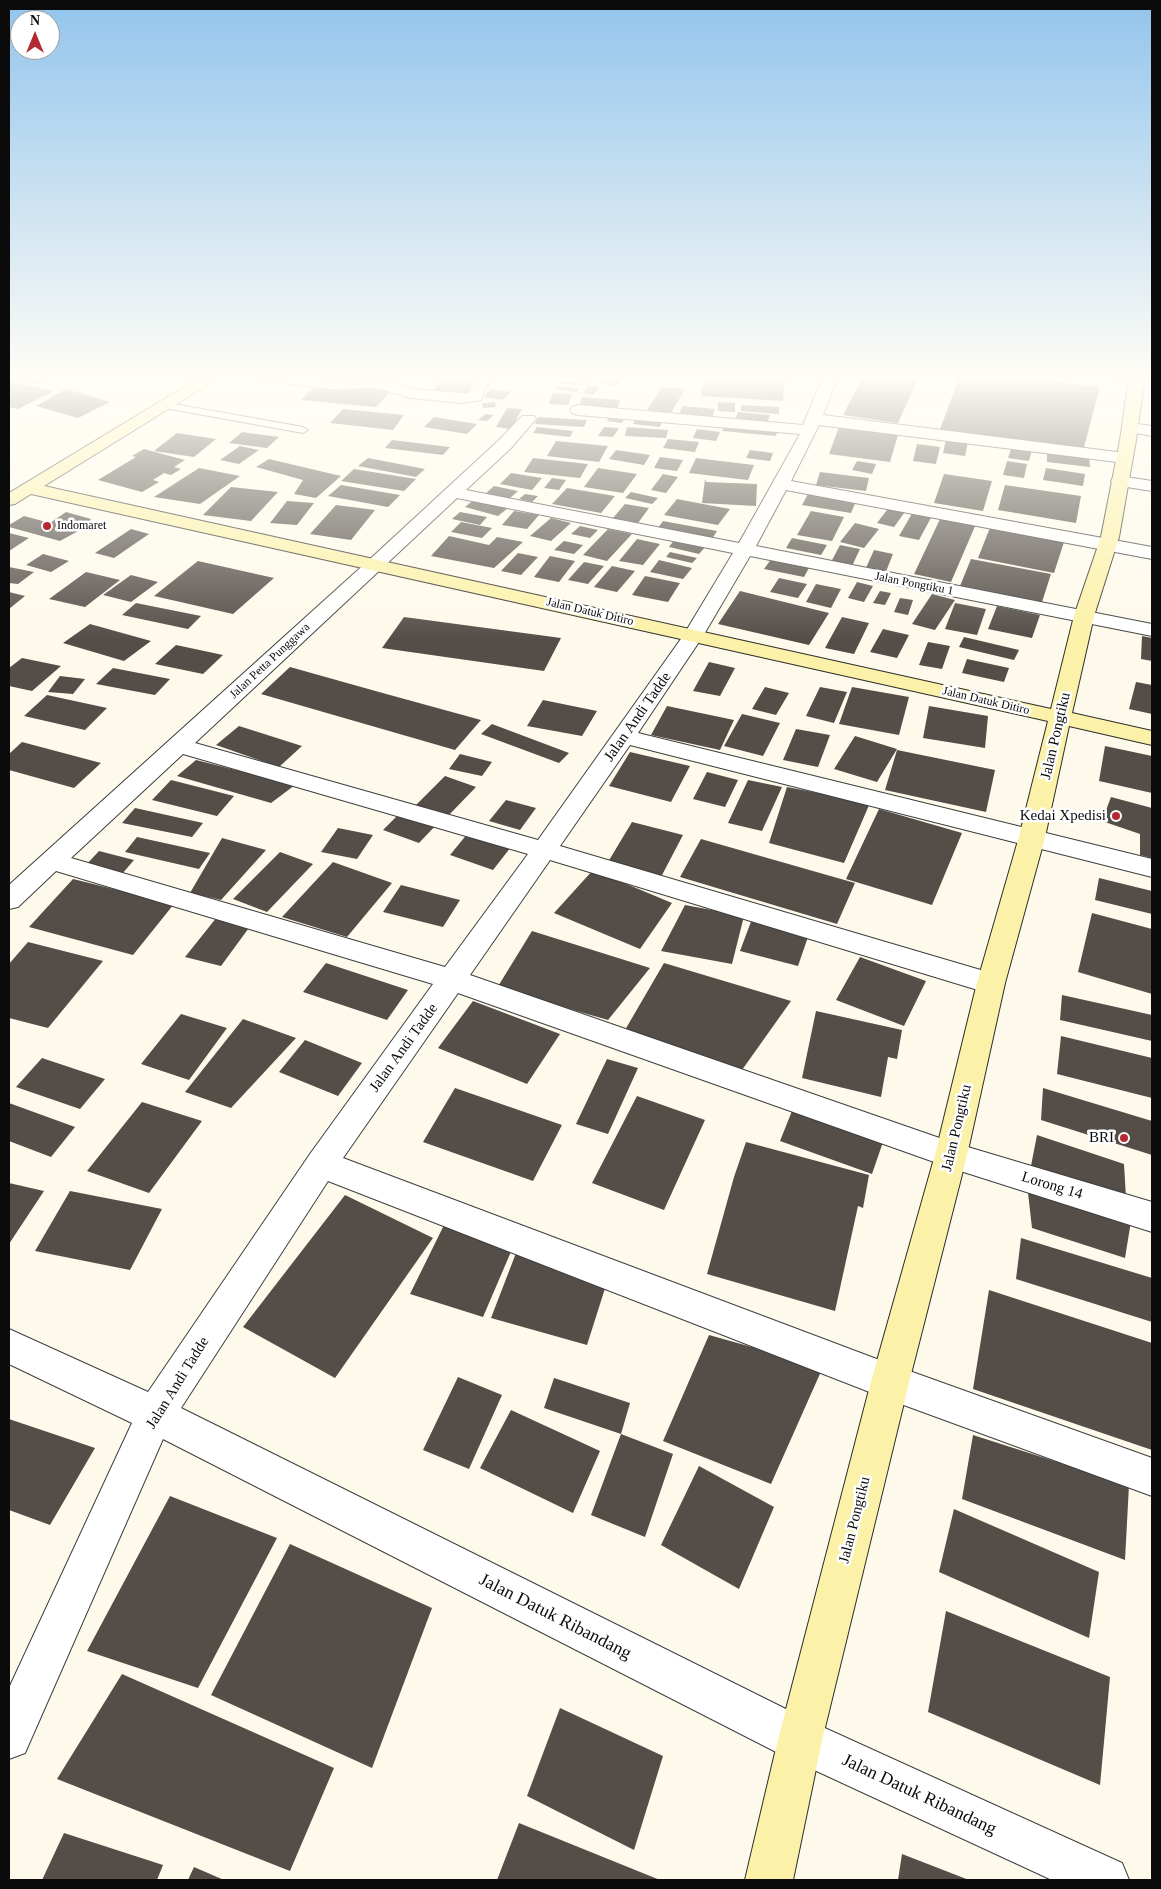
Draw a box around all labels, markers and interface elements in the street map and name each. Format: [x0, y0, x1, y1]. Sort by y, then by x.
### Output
north arrow [10, 10, 60, 60]
text: N [30, 13, 40, 28]
place label: Indomaret [57, 519, 106, 533]
marker: Indomaret [41, 520, 53, 532]
street label: Jalan Pongtiku 1 [873, 569, 955, 599]
street label: Jalan Datuk Ditiro [545, 595, 635, 629]
street label: Jalan Petta Punggawa [227, 620, 313, 702]
street label: Jalan Andi Tadde [601, 669, 675, 765]
street label: Jalan Datuk Ditiro [941, 684, 1031, 718]
street label: Jalan Pongtiku [1037, 691, 1075, 781]
place label: Kedai Xpedisi [1020, 807, 1106, 825]
marker: Kedai Xpedisi [1110, 810, 1122, 822]
street label: Jalan Andi Tadde [366, 1000, 442, 1096]
street label: Jalan Pongtiku [938, 1083, 976, 1173]
place label: BRI [1089, 1129, 1114, 1147]
marker: BRI [1118, 1132, 1130, 1144]
street label: Lorong 14 [1019, 1168, 1085, 1204]
street label: Jalan Andi Tadde [143, 1334, 213, 1432]
street label: Jalan Pongtiku [836, 1475, 874, 1565]
street label: Jalan Datuk Ribandang [475, 1569, 635, 1665]
street label: Jalan Datuk Ribandang [838, 1750, 1000, 1840]

